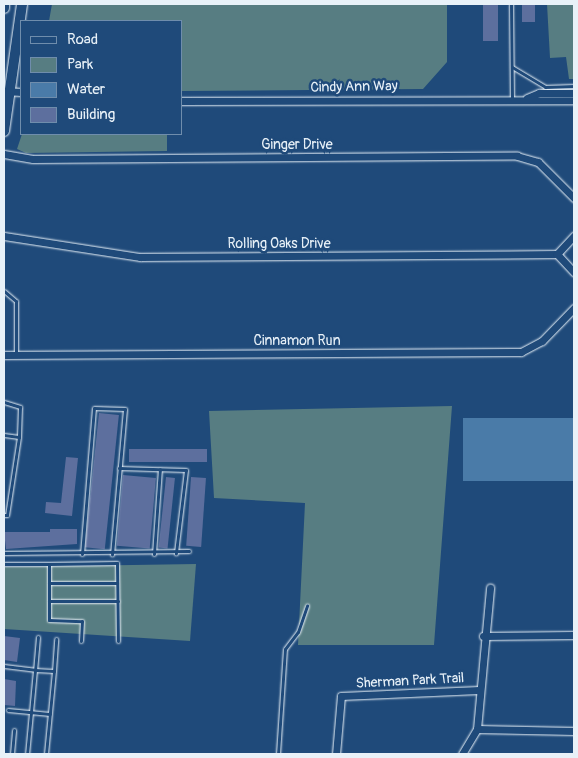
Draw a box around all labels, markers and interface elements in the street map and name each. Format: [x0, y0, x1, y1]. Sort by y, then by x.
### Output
legend [20, 20, 182, 135]
text: Road [67, 30, 98, 49]
text: Park [67, 55, 93, 74]
street label: Cindy Ann Way [310, 78, 398, 96]
text: Water [67, 80, 105, 99]
text: Building [67, 105, 115, 124]
street label: Ginger Drive [261, 137, 333, 153]
street label: Rolling Oaks Drive [227, 236, 331, 252]
street label: Cinnamon Run [253, 333, 341, 349]
street label: Sherman Park Trail [355, 670, 465, 692]

